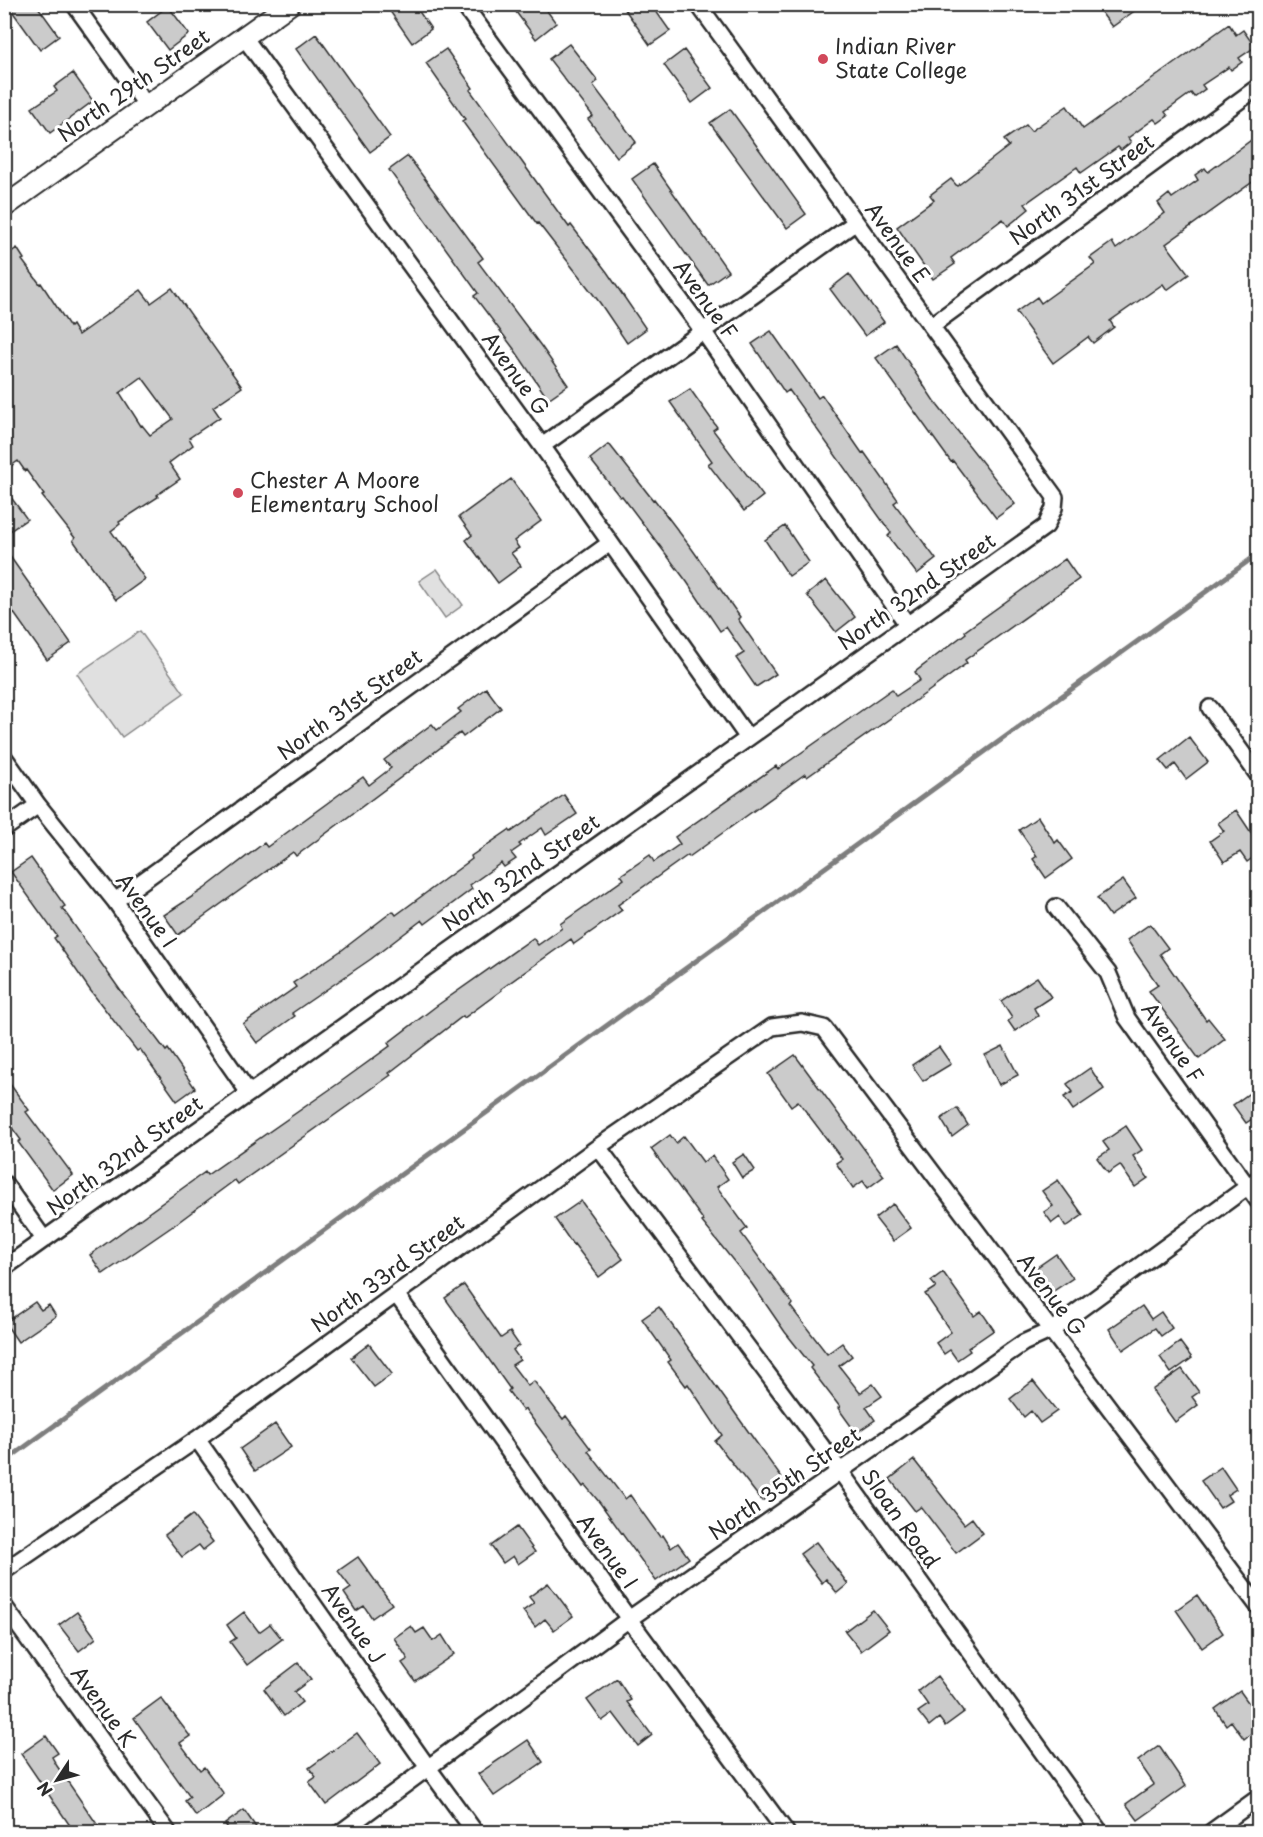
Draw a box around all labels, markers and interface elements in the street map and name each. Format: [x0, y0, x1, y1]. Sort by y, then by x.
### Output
street label: North 29th Street [50, 20, 216, 149]
place label: Indian River State College [835, 29, 967, 85]
marker: Indian River State College [816, 52, 830, 66]
street label: North 31st Street [1002, 125, 1160, 252]
street label: Avenue E [858, 195, 939, 289]
street label: Avenue F [667, 252, 746, 345]
street label: Avenue G [475, 324, 558, 421]
place label: Chester A Moore Elementary School [250, 463, 439, 519]
marker: Chester A Moore Elementary School [231, 486, 245, 500]
street label: North 32nd Street [830, 524, 1001, 657]
street label: North 31st Street [270, 640, 428, 767]
street label: North 32nd Street [434, 805, 605, 938]
street label: Avenue I [109, 866, 186, 954]
street label: Avenue F [1135, 995, 1213, 1089]
street label: North 32nd Street [39, 1087, 209, 1222]
street label: North 33rd Street [303, 1206, 470, 1339]
street label: Avenue G [1011, 1246, 1095, 1342]
street label: North 35th Street [701, 1418, 867, 1547]
street label: Sloan Road [855, 1462, 949, 1574]
street label: Avenue I [570, 1507, 647, 1595]
street label: Avenue J [315, 1576, 394, 1670]
street label: Avenue K [64, 1659, 145, 1753]
north arrow [27, 1750, 87, 1810]
text: N [31, 1777, 57, 1802]

